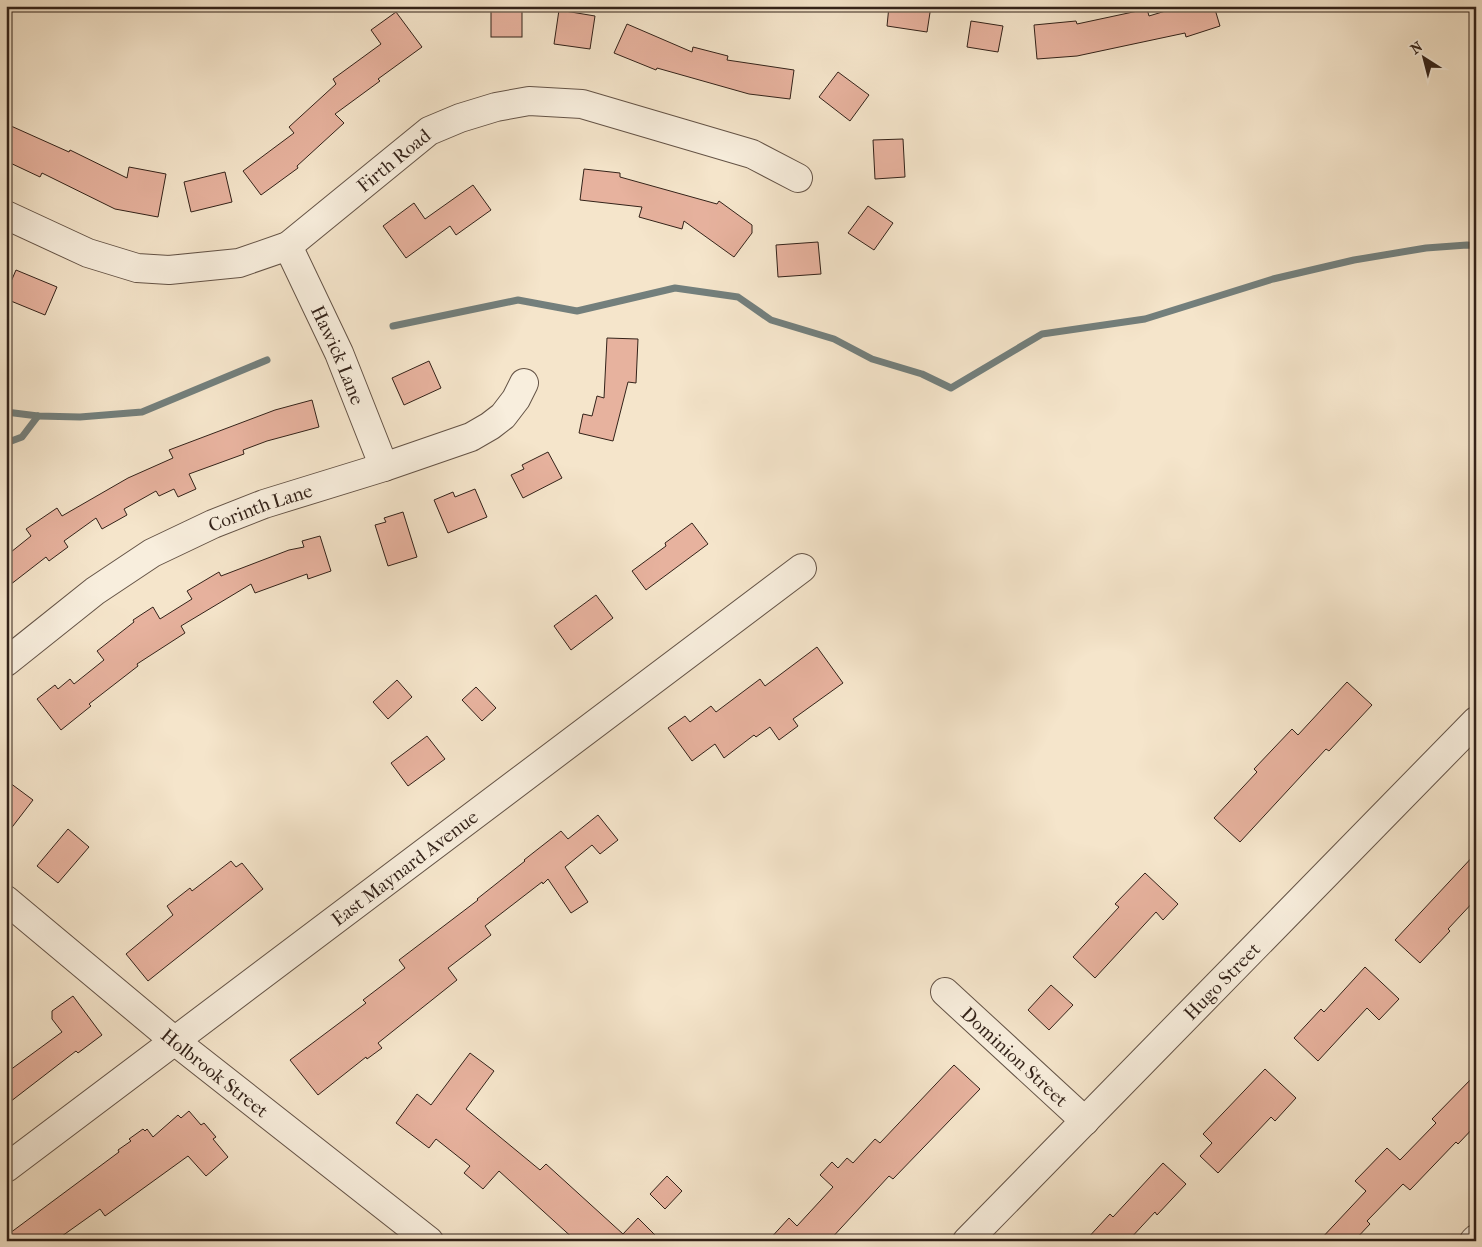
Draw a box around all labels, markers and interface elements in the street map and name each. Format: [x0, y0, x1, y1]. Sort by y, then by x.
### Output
north arrow [1400, 32, 1450, 82]
text: N [1407, 38, 1426, 58]
street label: Firth Road [353, 124, 436, 197]
street label: Hawick Lane [306, 302, 368, 408]
street label: Corinth Lane [205, 480, 315, 537]
street label: East Maynard Avenue [328, 806, 483, 931]
street label: Hugo Street [1180, 938, 1265, 1025]
street label: Dominion Street [956, 1003, 1072, 1112]
street label: Holbrook Street [156, 1024, 273, 1122]

